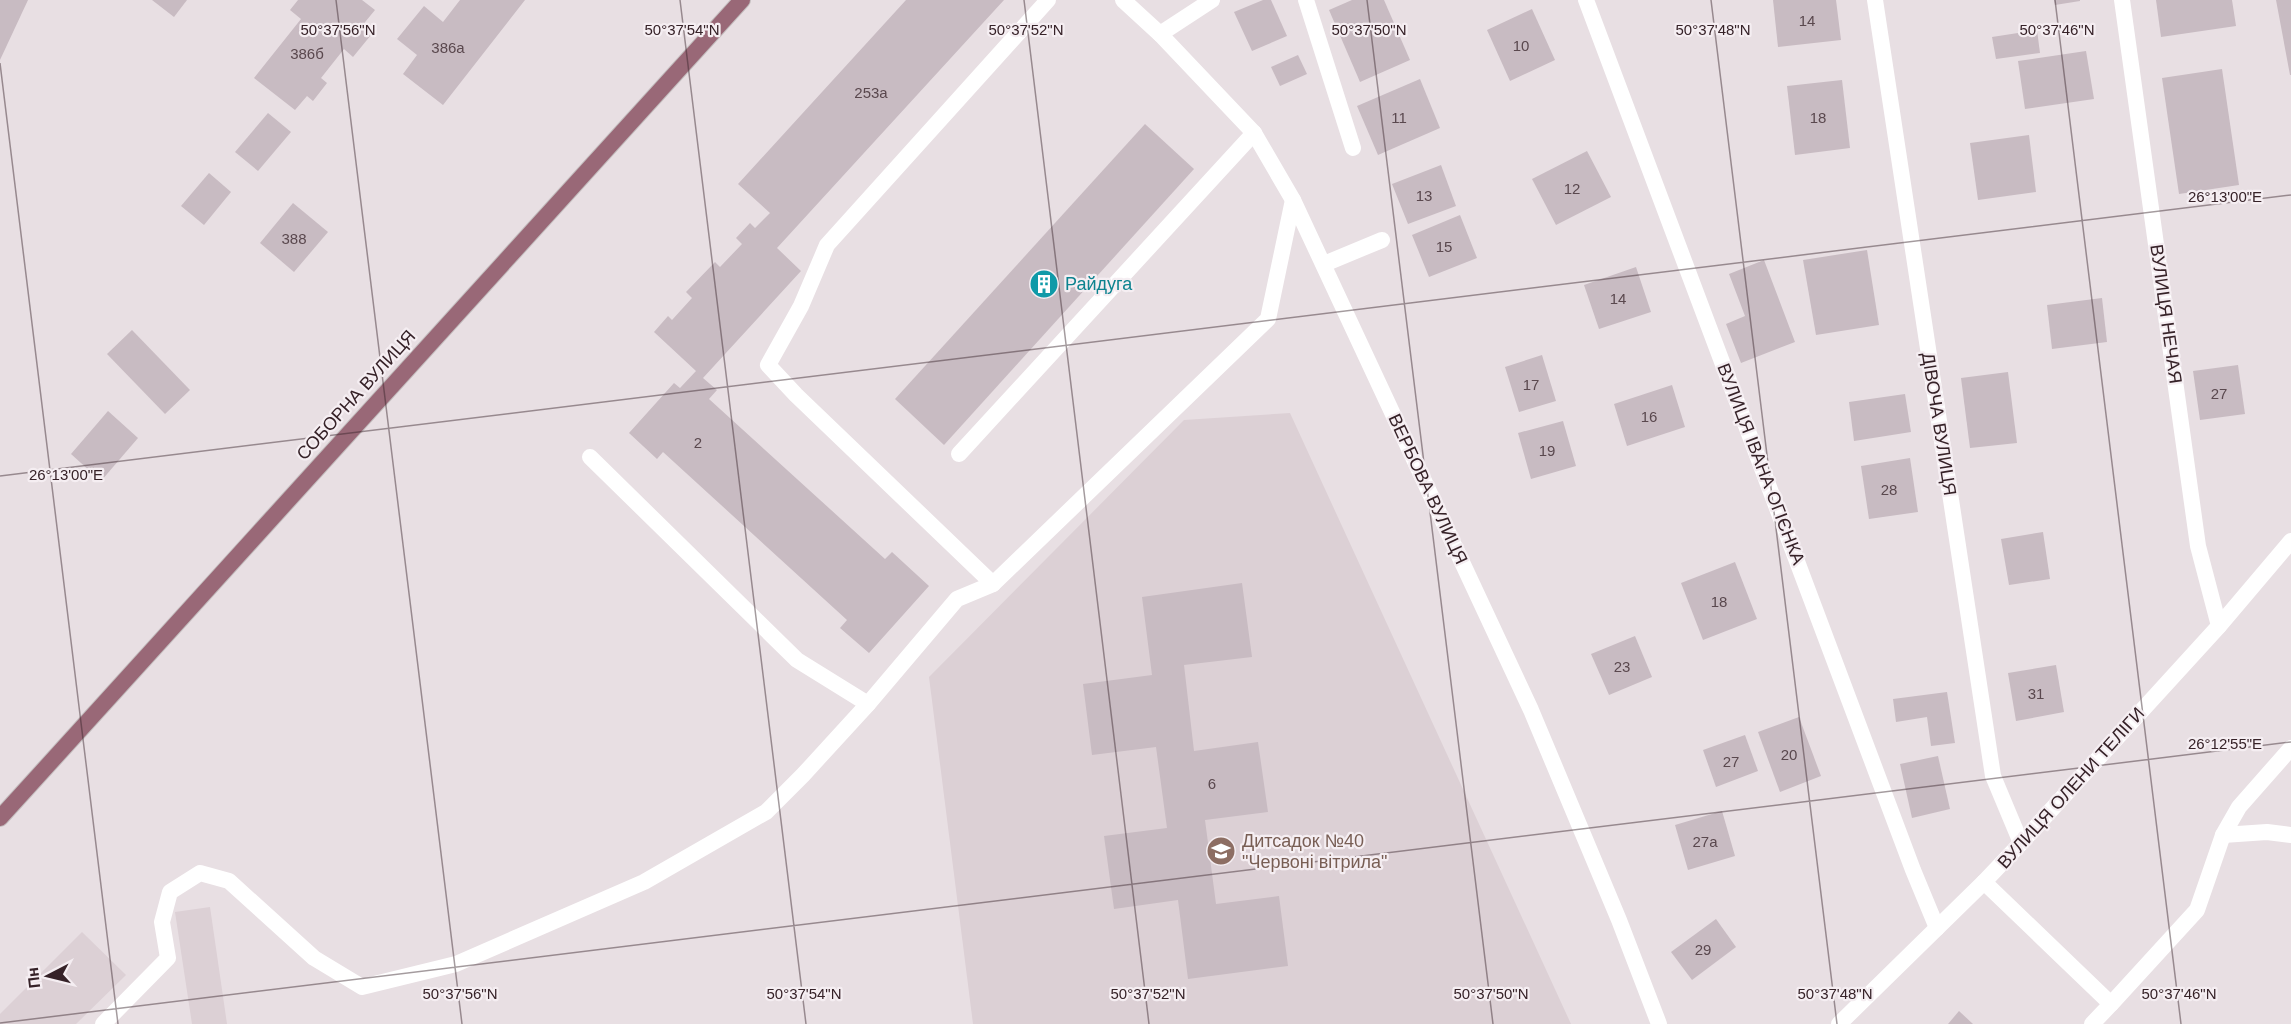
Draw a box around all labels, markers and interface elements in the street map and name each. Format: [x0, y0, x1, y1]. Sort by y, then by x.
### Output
house number: 14 [1799, 12, 1815, 29]
text: 50°37'56"N [300, 21, 376, 38]
text: 50°37'54"N [644, 21, 720, 38]
text: 50°37'52"N [988, 21, 1064, 38]
text: 50°37'50"N [1331, 21, 1407, 38]
text: 50°37'48"N [1675, 21, 1751, 38]
text: 50°37'46"N [2019, 21, 2095, 38]
house number: 10 [1513, 37, 1529, 54]
house number: 386а [431, 39, 465, 56]
house number: 386б [290, 45, 324, 62]
house number: 253а [854, 84, 888, 101]
house number: 11 [1391, 109, 1407, 126]
house number: 18 [1810, 109, 1826, 126]
house number: 12 [1564, 180, 1580, 197]
house number: 13 [1416, 187, 1432, 204]
text: 26°13'00"E [2188, 188, 2262, 205]
house number: 388 [281, 230, 307, 247]
house number: 15 [1436, 238, 1452, 255]
street label: ВУЛИЦЯ НЕЧАЯ [2146, 243, 2186, 385]
building icon: Райдуга [1028, 268, 1060, 300]
place label: Райдуга [1065, 274, 1133, 294]
house number: 14 [1610, 290, 1626, 307]
street label: СОБОРНА ВУЛИЦЯ [293, 326, 419, 464]
street label: ДІВОЧА ВУЛИЦЯ [1918, 351, 1960, 497]
street label: ВУЛИЦЯ ІВАНА ОГІЄНКА [1713, 361, 1809, 567]
house number: 17 [1523, 376, 1539, 393]
house number: 27 [2211, 385, 2227, 402]
house number: 16 [1641, 408, 1657, 425]
street label: ВЕРБОВА ВУЛИЦЯ [1384, 411, 1472, 567]
house number: 2 [694, 434, 702, 451]
house number: 19 [1539, 442, 1555, 459]
text: 26°13'00"E [29, 466, 103, 483]
house number: 28 [1881, 481, 1897, 498]
house number: 18 [1711, 593, 1727, 610]
house number: 23 [1614, 658, 1630, 675]
house number: 31 [2028, 685, 2044, 702]
street label: ВУЛИЦЯ ОЛЕНИ ТЕЛІГИ [1994, 704, 2148, 872]
text: 26°12'55"E [2188, 735, 2262, 752]
house number: 20 [1781, 746, 1797, 763]
house number: 27 [1723, 753, 1739, 770]
house number: 6 [1208, 775, 1216, 792]
place label: Дитсадок №40 "Червоні вітрила" [1242, 831, 1388, 872]
house number: 27а [1692, 833, 1718, 850]
school or university icon: Дитсадок №40 "Червоні вітрила" [1205, 835, 1237, 867]
house number: 29 [1695, 941, 1711, 958]
north arrow [18, 946, 78, 1006]
text: Пн [24, 966, 43, 989]
text: 50°37'56"N [422, 985, 498, 1002]
text: 50°37'54"N [766, 985, 842, 1002]
text: 50°37'52"N [1110, 985, 1186, 1002]
text: 50°37'50"N [1453, 985, 1529, 1002]
text: 50°37'48"N [1797, 985, 1873, 1002]
text: 50°37'46"N [2141, 985, 2217, 1002]

